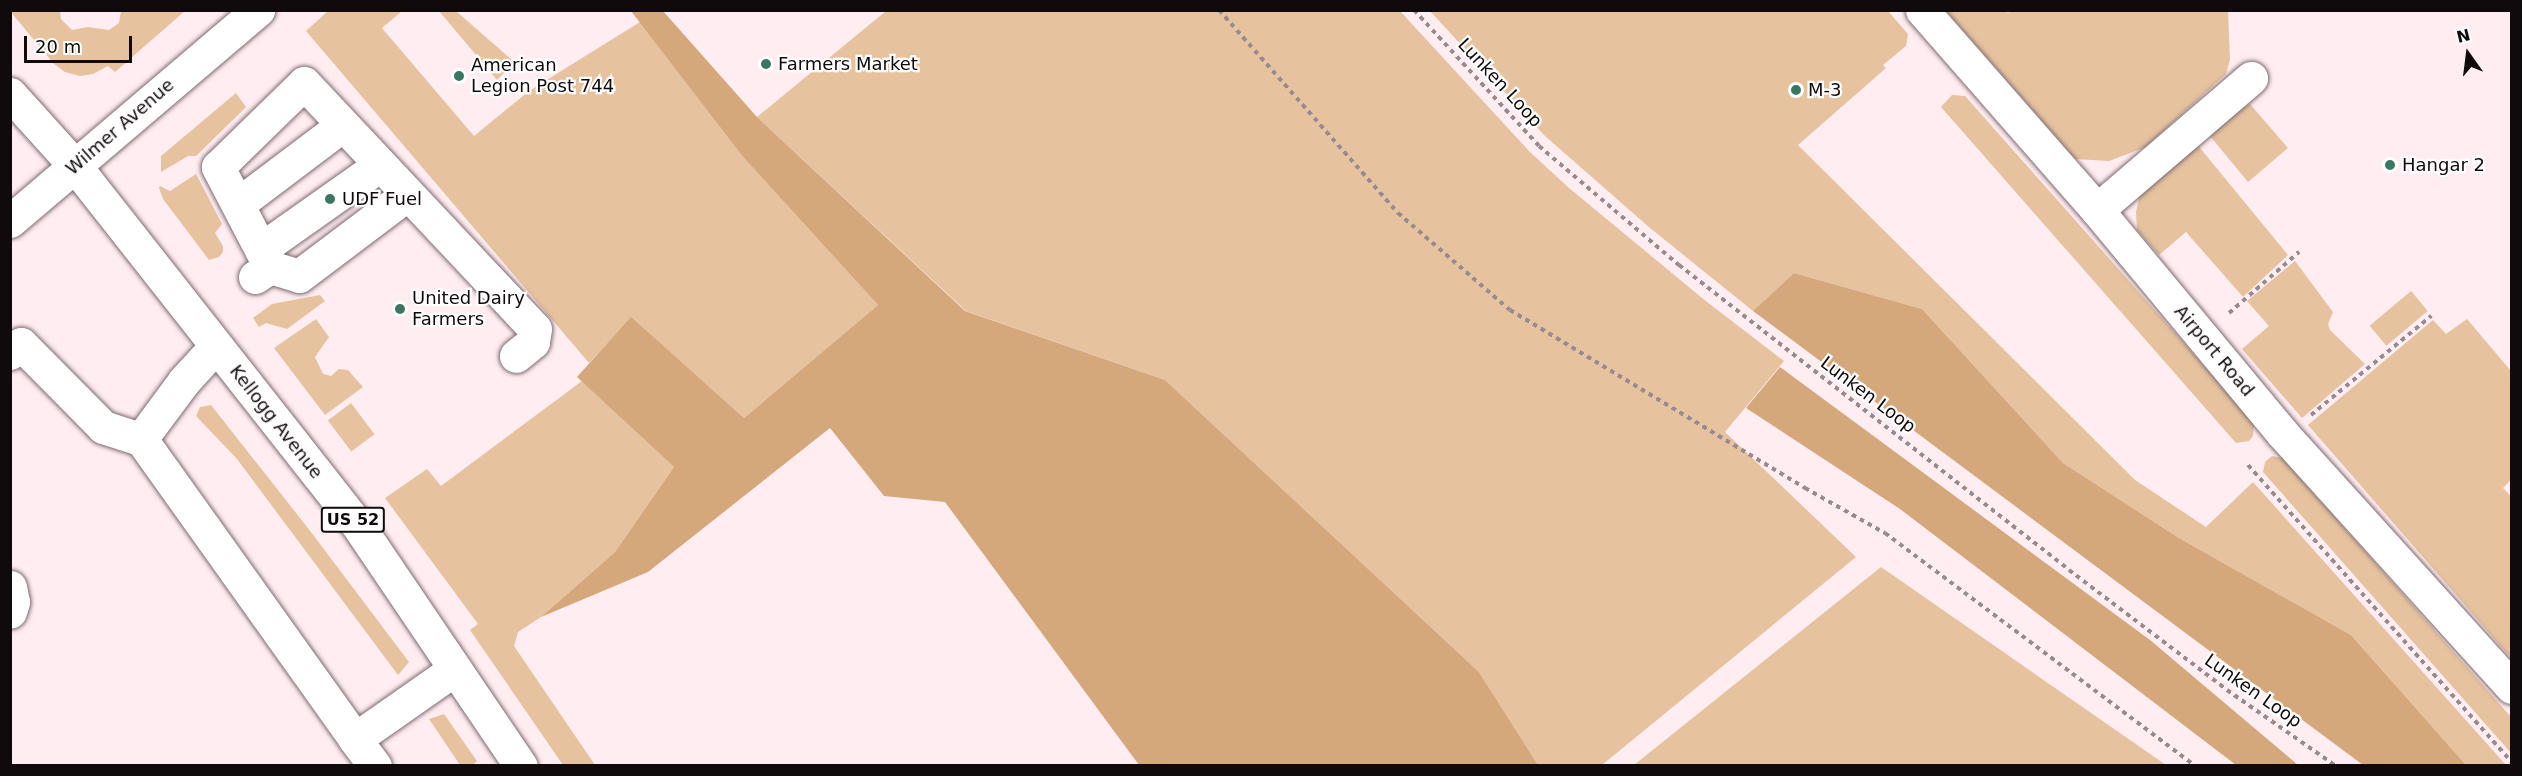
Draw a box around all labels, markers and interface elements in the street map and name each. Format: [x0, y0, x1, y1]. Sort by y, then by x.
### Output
scale bar [27, 24, 135, 62]
north arrow [2438, 24, 2498, 84]
text: N [2455, 25, 2472, 47]
street label: Lunken Loop [1453, 34, 1547, 132]
text: 20 m [35, 36, 81, 57]
place label: Farmers Market [778, 53, 918, 75]
place label: American Legion Post 744 [471, 55, 614, 98]
marker: Farmers Market [759, 57, 773, 71]
marker: American Legion Post 744 [452, 69, 466, 83]
street label: Wilmer Avenue [62, 74, 178, 180]
place label: M-3 [1808, 79, 1841, 101]
marker: M-3 [1789, 83, 1803, 97]
place label: Hangar 2 [2402, 154, 2485, 176]
marker: Hangar 2 [2383, 158, 2397, 172]
place label: UDF Fuel [342, 188, 422, 210]
marker: UDF Fuel [323, 192, 337, 206]
place label: United Dairy Farmers [412, 288, 525, 330]
street label: Airport Road [2170, 301, 2258, 401]
marker: United Dairy Farmers [393, 302, 407, 316]
street label: Lunken Loop [1816, 352, 1920, 438]
street label: Kellogg Avenue [225, 361, 327, 483]
road number: US 52 [320, 507, 386, 533]
street label: Lunken Loop [2200, 650, 2306, 732]

